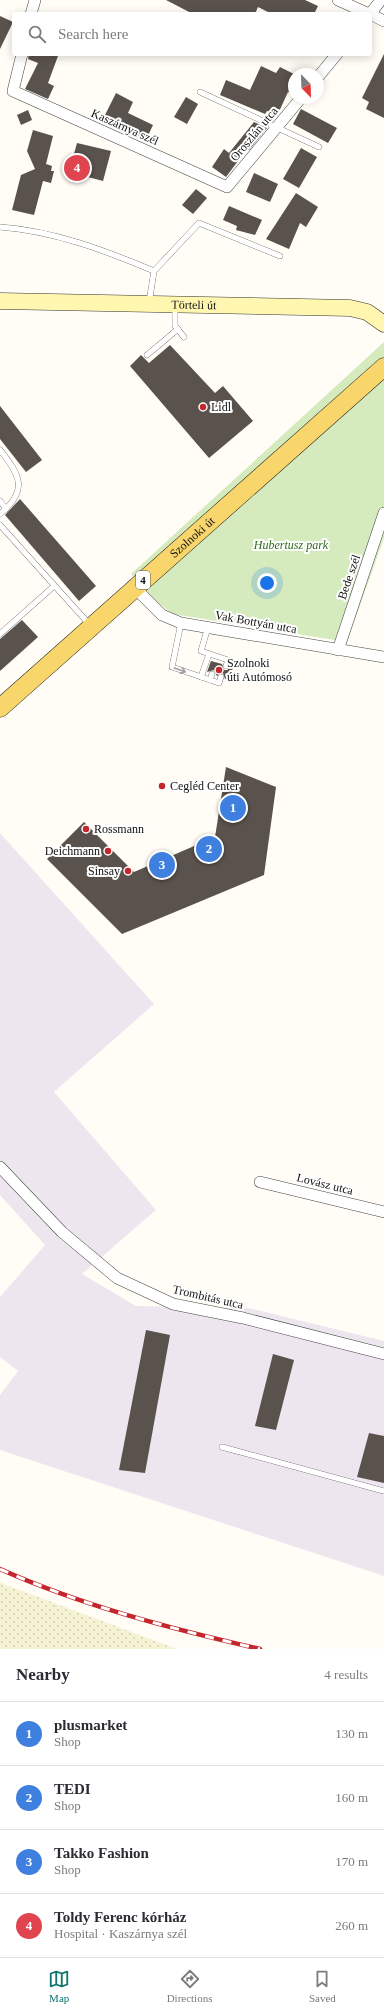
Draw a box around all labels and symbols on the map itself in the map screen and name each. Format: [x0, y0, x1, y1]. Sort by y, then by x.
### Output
north arrow [288, 68, 324, 104]
street label: Oroszlán utca [227, 104, 281, 164]
street label: Kaszárnya szél [89, 106, 161, 148]
pin: 4 [64, 153, 90, 183]
street label: Törteli út [171, 297, 217, 312]
place label: Lidl [211, 400, 232, 414]
marker: Lidl [198, 402, 208, 412]
street label: Szolnoki út [167, 513, 218, 561]
park label: Hubertusz park [253, 538, 329, 552]
street label: Bede szél [335, 552, 363, 601]
road number: 4 [136, 571, 150, 589]
your location [257, 573, 277, 593]
street label: Vak Bottyán utca [214, 608, 299, 636]
place label: Szolnoki úti Autómosó [227, 656, 292, 684]
marker: Szolnoki úti Autómosó [214, 665, 224, 675]
one-way arrow [174, 666, 186, 674]
place label: Cegléd Center [170, 779, 239, 793]
marker: Cegléd Center [157, 781, 167, 791]
pin: 1 [220, 793, 246, 823]
place label: Rossmann [94, 822, 144, 836]
marker: Rossmann [81, 824, 91, 834]
pin: 2 [196, 834, 222, 864]
place label: Deichmann [45, 844, 100, 858]
marker: Deichmann [103, 846, 113, 856]
pin: 3 [149, 850, 175, 880]
place label: Sinsay [88, 864, 120, 878]
marker: Sinsay [123, 866, 133, 876]
street label: Lovász utca [295, 1170, 355, 1198]
street label: Trombitás utca [171, 1282, 245, 1312]

